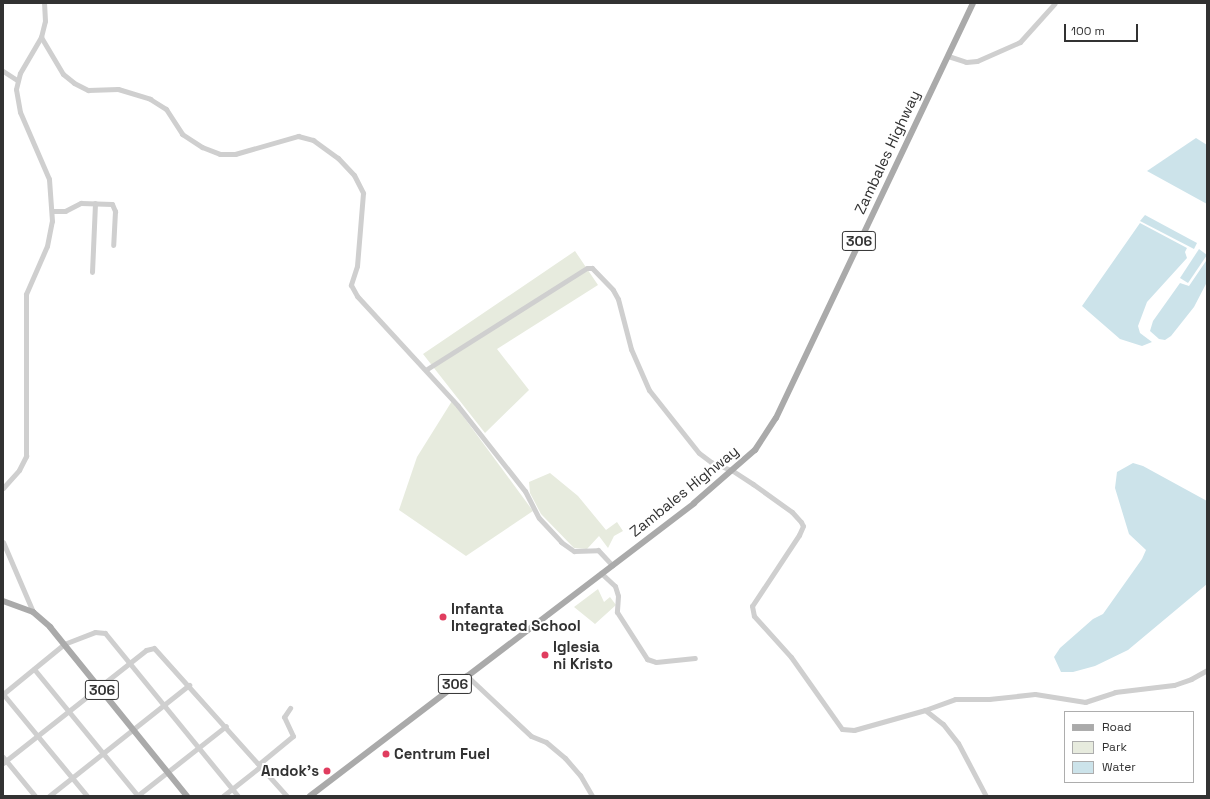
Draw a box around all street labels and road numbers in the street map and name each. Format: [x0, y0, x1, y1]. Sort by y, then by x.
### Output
street label: Zambales Highway [850, 87, 924, 217]
road number: 306 [841, 229, 877, 253]
street label: Zambales Highway [626, 442, 742, 540]
road number: 306 [437, 672, 473, 696]
road number: 306 [84, 678, 120, 702]

